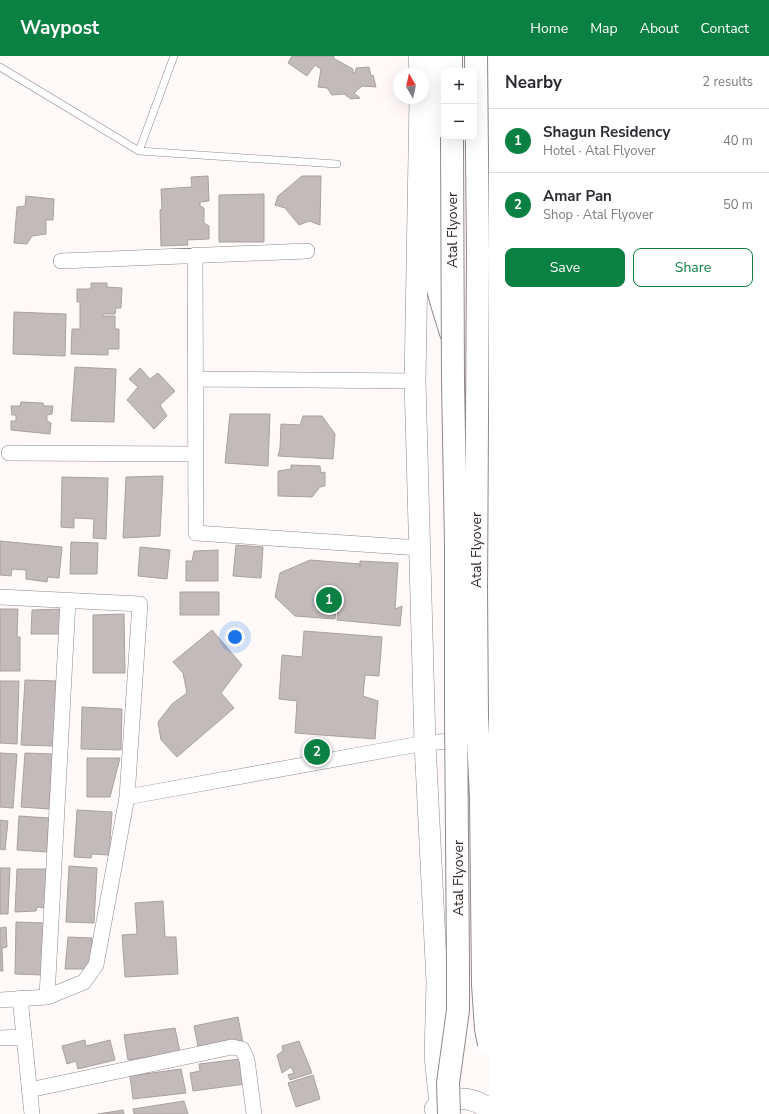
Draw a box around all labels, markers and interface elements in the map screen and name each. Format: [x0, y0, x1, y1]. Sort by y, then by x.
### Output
text: Waypost [20, 15, 99, 41]
text: Home [530, 19, 568, 38]
text: Map [590, 19, 618, 38]
text: About [640, 19, 679, 38]
text: Contact [701, 19, 749, 38]
north arrow [393, 68, 429, 104]
map controls [441, 68, 477, 140]
button: + [441, 68, 477, 104]
text: Nearby [505, 71, 562, 94]
text: 2 results [702, 73, 753, 91]
button: − [441, 104, 477, 140]
text: Shagun Residency [543, 122, 670, 142]
text: 1 [514, 132, 522, 150]
text: 40 m [723, 132, 753, 150]
text: Hotel · Atal Flyover [543, 142, 656, 160]
text: Amar Pan [543, 186, 612, 206]
street label: Atal Flyover [443, 192, 462, 268]
text: 2 [514, 196, 522, 214]
text: 50 m [723, 196, 753, 214]
text: Shop · Atal Flyover [543, 206, 654, 224]
button: Save [505, 248, 625, 287]
button: Share [633, 248, 753, 287]
street label: Atal Flyover [467, 512, 486, 588]
pin: 1 [316, 585, 342, 615]
your location [225, 627, 245, 647]
pin: 2 [304, 737, 330, 767]
street label: Atal Flyover [449, 840, 468, 916]

